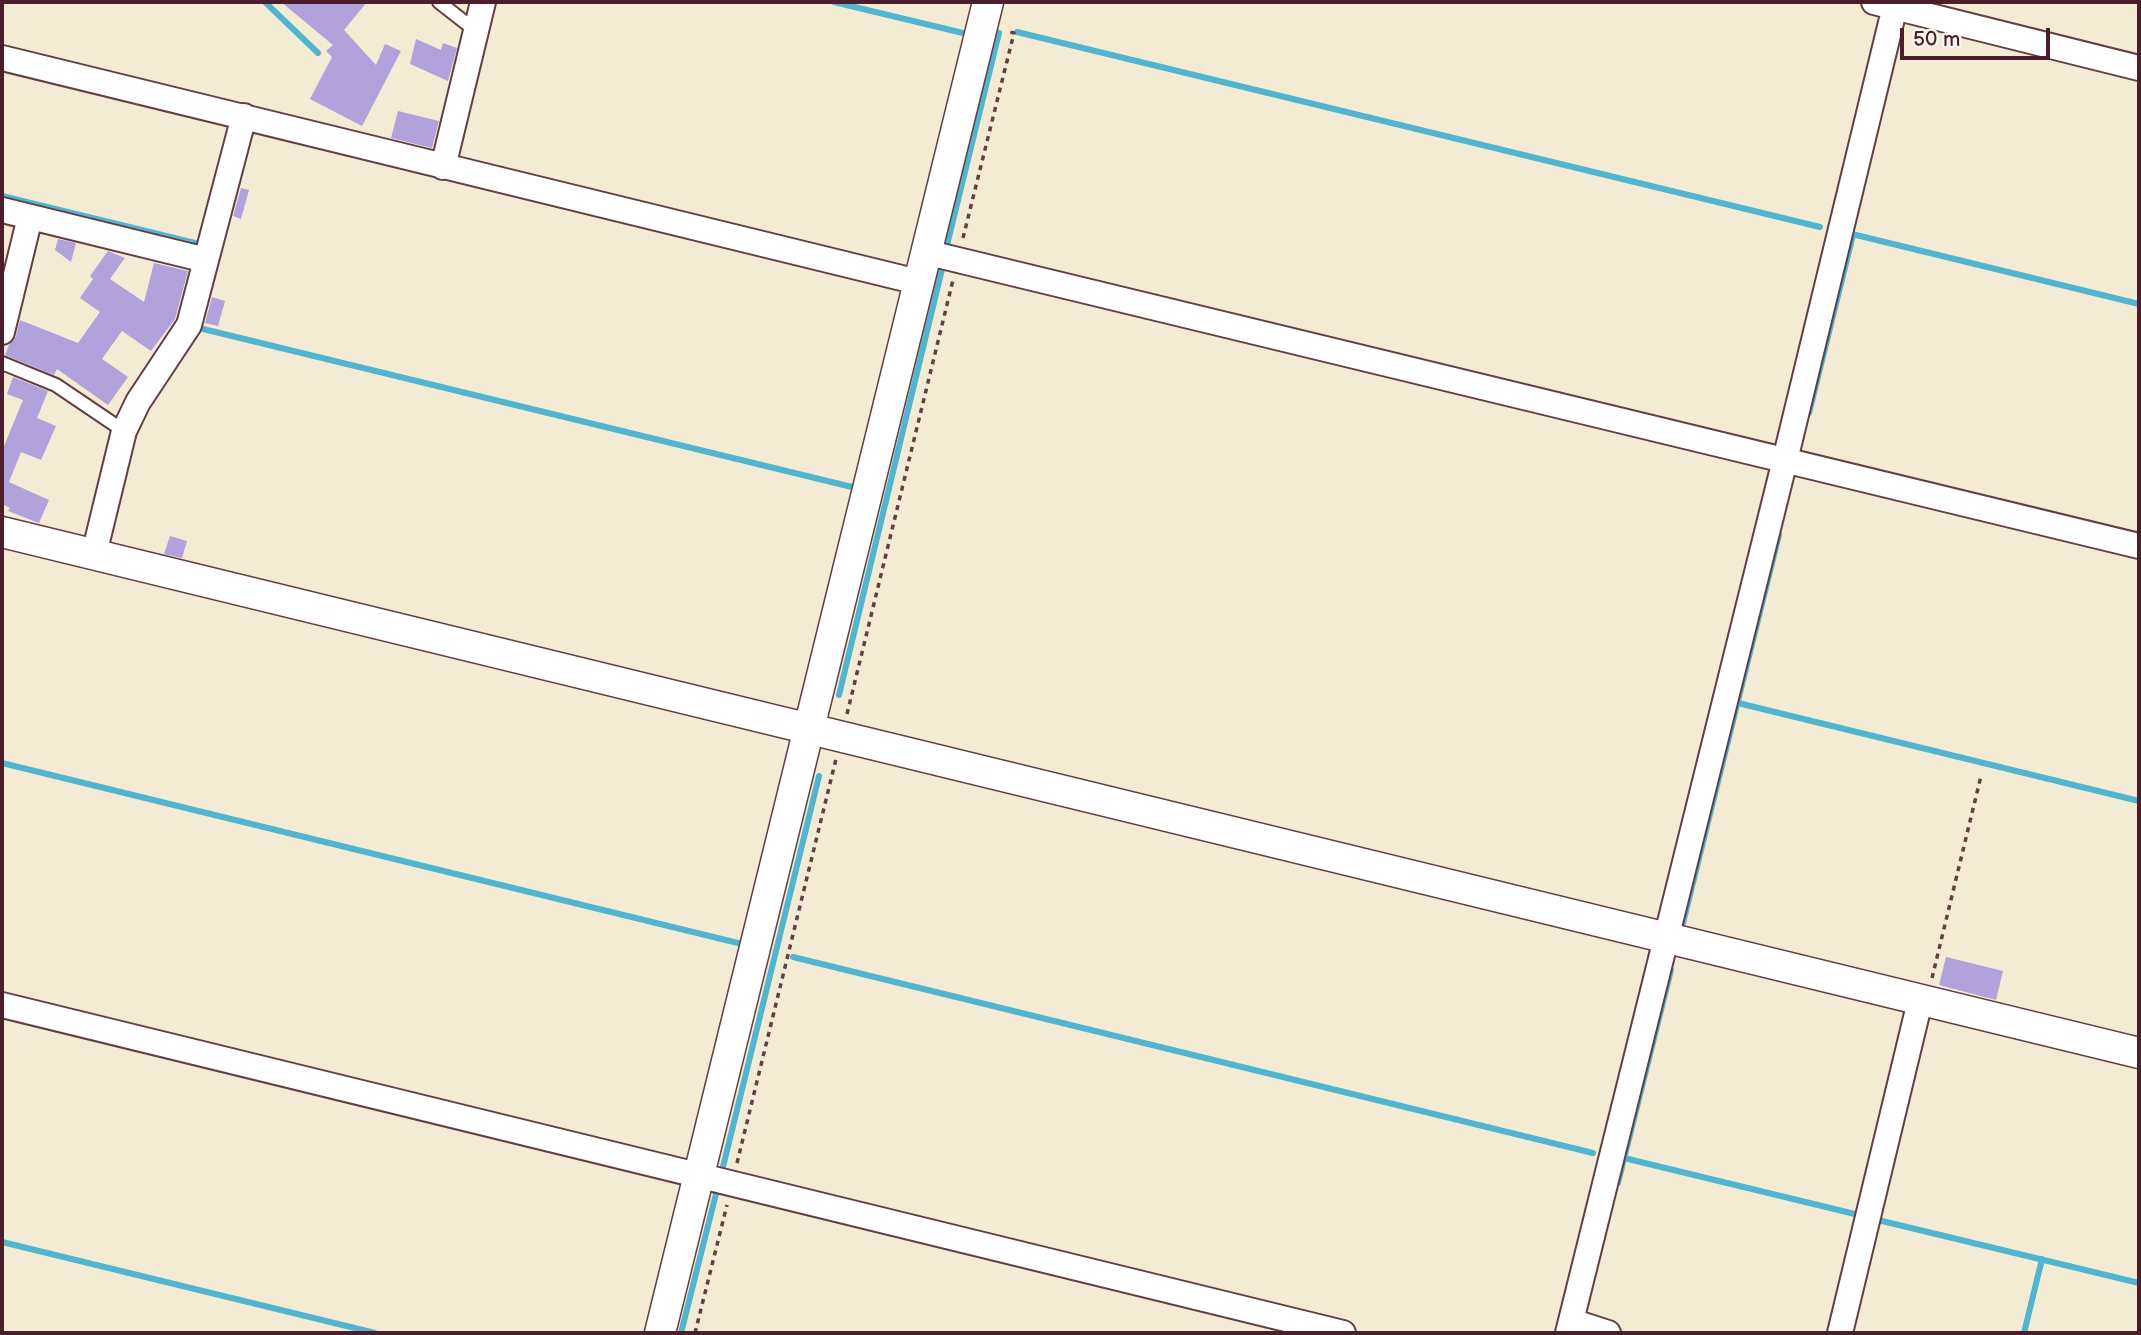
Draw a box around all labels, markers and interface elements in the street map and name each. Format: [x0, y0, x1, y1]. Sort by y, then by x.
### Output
scale bar [1903, 14, 2054, 58]
text: 50 m [1913, 27, 1960, 52]

